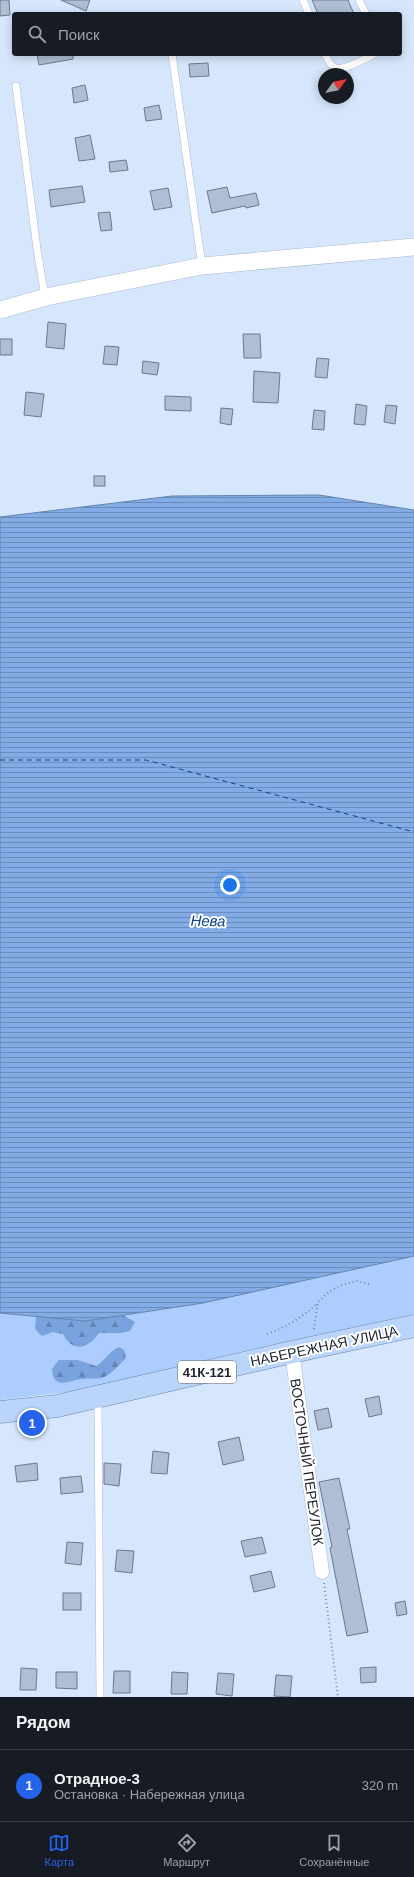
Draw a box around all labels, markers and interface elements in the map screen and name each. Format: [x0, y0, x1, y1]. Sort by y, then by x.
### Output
search box [12, 12, 402, 56]
icon: search [26, 23, 48, 45]
text: Поиск [58, 26, 100, 43]
north arrow [318, 68, 354, 104]
your location [220, 875, 240, 895]
water label: Нева [190, 912, 226, 929]
street label: НАБЕРЕЖНАЯ УЛИЦА [249, 1322, 400, 1369]
road number: 41К-121 [178, 1361, 236, 1383]
street label: ВОСТОЧНЫЙ ПЕРЕУЛОК [287, 1377, 328, 1547]
pin: 1 [19, 1408, 45, 1438]
text: Рядом [16, 1713, 71, 1732]
text: Отрадное-3 [54, 1770, 140, 1787]
text: 1 [25, 1778, 33, 1793]
text: 320 m [362, 1778, 398, 1793]
text: Остановка · Набережная улица [54, 1787, 245, 1802]
tab: Карта [45, 1832, 74, 1868]
tab: Маршрут [163, 1832, 210, 1868]
tab: Сохранённые [299, 1832, 369, 1868]

